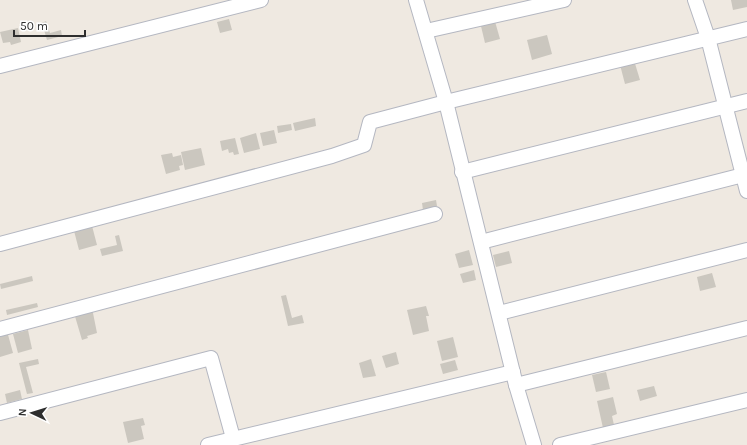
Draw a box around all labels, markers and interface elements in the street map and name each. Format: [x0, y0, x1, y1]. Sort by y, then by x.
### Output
scale bar [14, 12, 85, 38]
text: 50 m [20, 19, 48, 33]
north arrow [12, 393, 52, 433]
text: N [16, 408, 29, 417]

